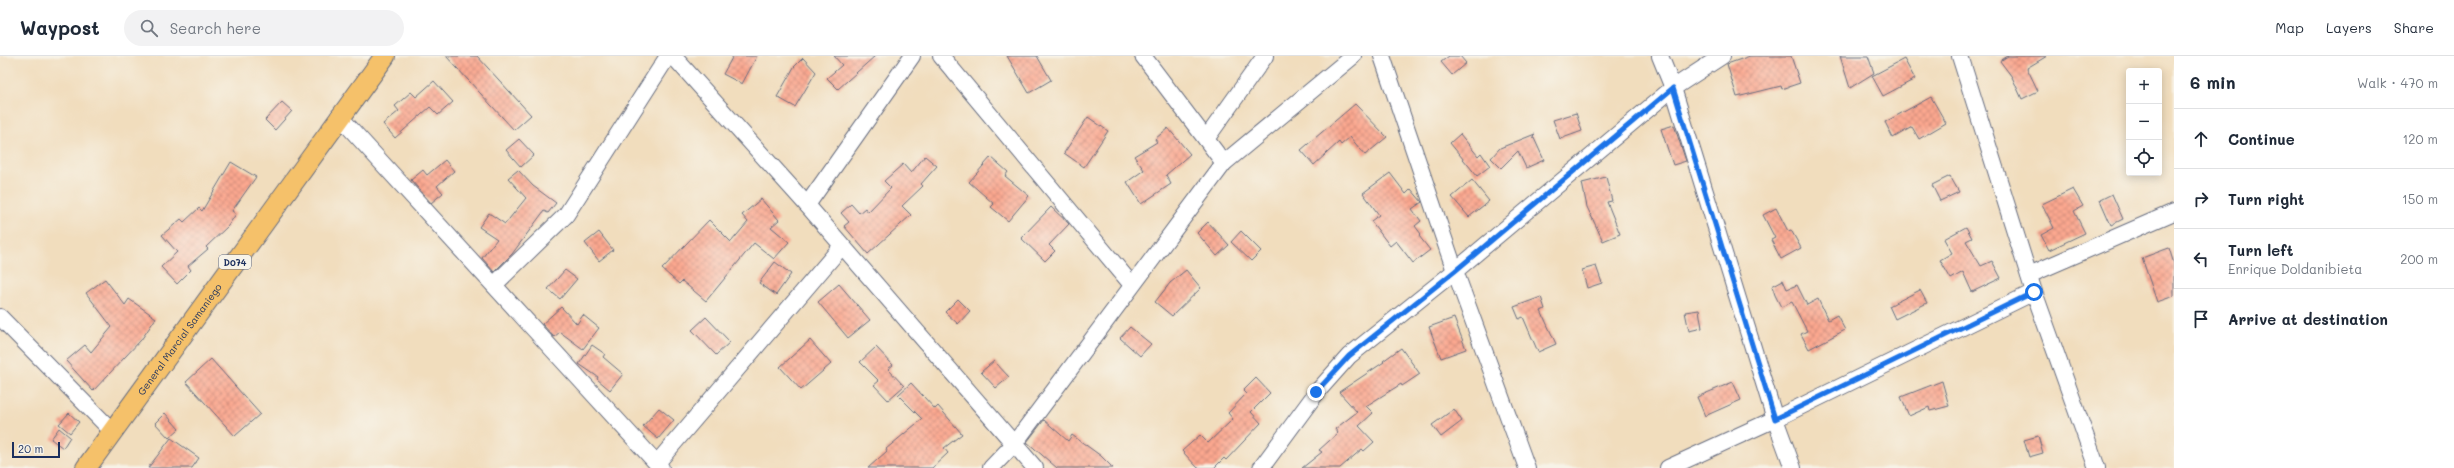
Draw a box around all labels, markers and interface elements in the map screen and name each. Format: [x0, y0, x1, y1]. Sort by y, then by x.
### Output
search box [124, 10, 404, 46]
text: Waypost [20, 15, 100, 40]
icon: search [138, 17, 160, 39]
text: Search here [170, 18, 261, 38]
text: Map [2275, 18, 2304, 37]
text: Layers [2326, 18, 2372, 37]
text: Share [2394, 18, 2434, 37]
map controls [2126, 68, 2162, 176]
button: + [2126, 68, 2162, 104]
text: 6 min [2190, 71, 2235, 93]
text: Walk · 470 m [2357, 74, 2438, 91]
button: − [2126, 104, 2162, 140]
icon: ahead [2190, 128, 2212, 150]
text: Continue [2228, 129, 2295, 149]
text: 120 m [2402, 130, 2438, 147]
button: locate [2126, 140, 2162, 176]
icon: right [2190, 188, 2212, 210]
text: Turn right [2228, 189, 2305, 209]
text: 150 m [2402, 190, 2438, 207]
text: Turn left [2228, 240, 2293, 260]
icon: left [2190, 248, 2212, 270]
text: 200 m [2400, 250, 2438, 267]
road number: D074 [219, 255, 251, 269]
text: Enrique Doldanibieta [2228, 260, 2362, 277]
street label: General Marcial Samaniego [134, 280, 225, 398]
route start [2025, 283, 2043, 301]
icon: arrive [2190, 308, 2212, 330]
text: Arrive at destination [2228, 309, 2388, 329]
route end [1307, 383, 1325, 401]
scale bar [12, 440, 60, 459]
text: 20 m [18, 441, 43, 456]

